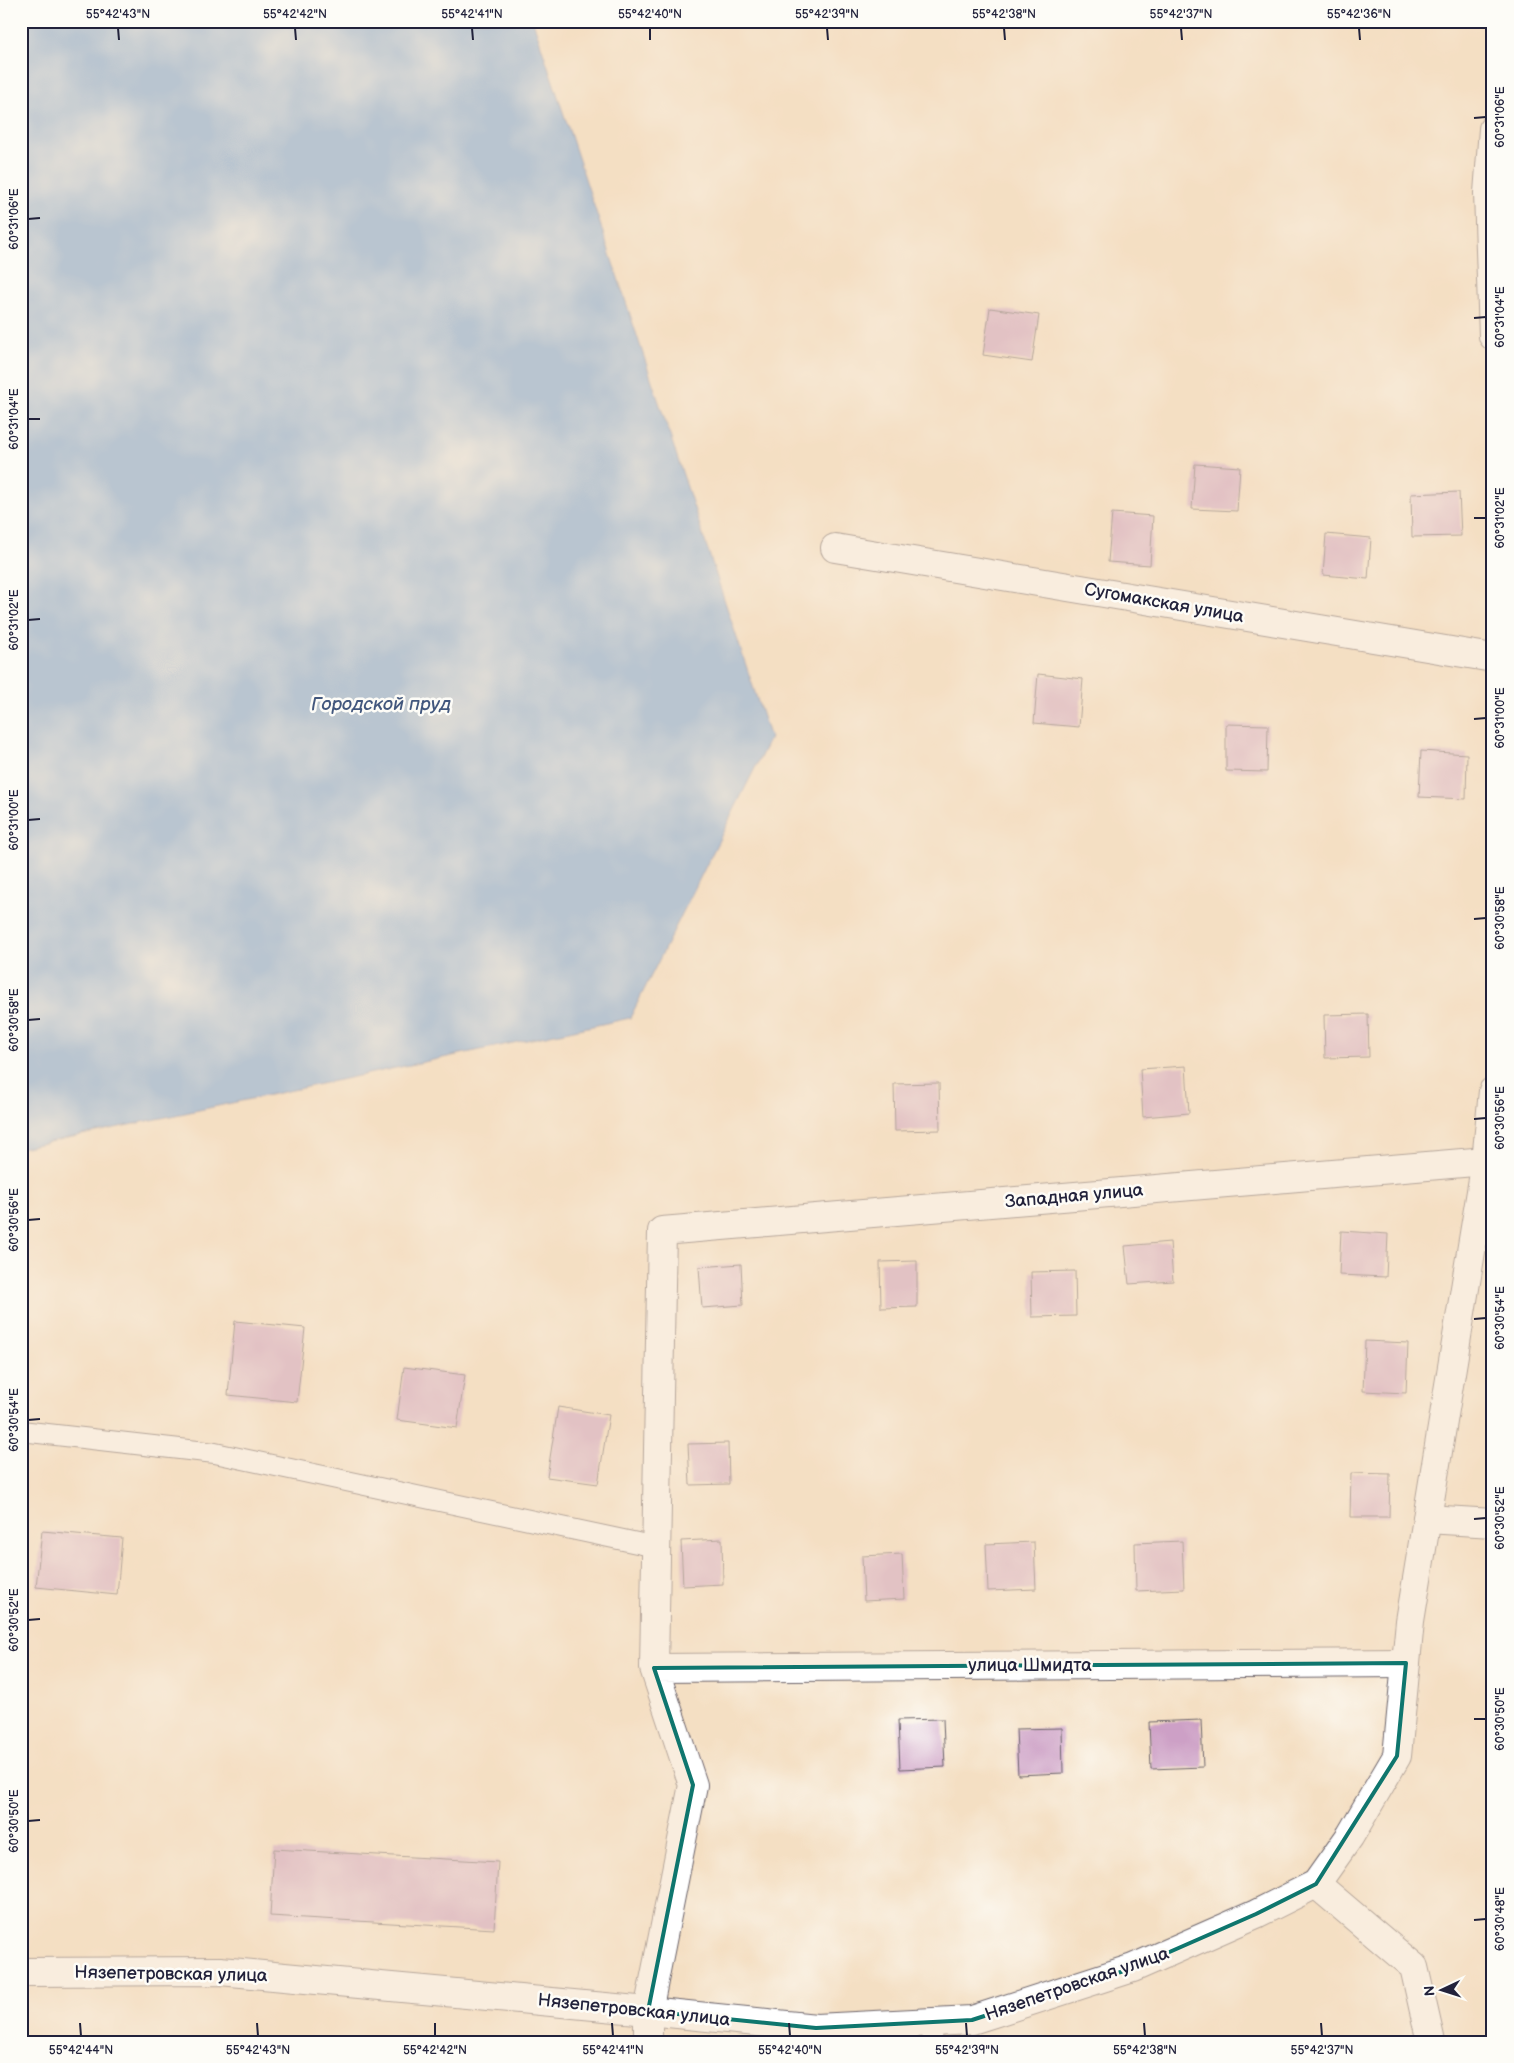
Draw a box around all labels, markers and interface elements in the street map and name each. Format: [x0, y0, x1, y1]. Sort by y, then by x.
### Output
text: 55°42'43"N [86, 7, 150, 22]
text: 55°42'42"N [263, 7, 327, 22]
text: 55°42'41"N [441, 7, 503, 22]
text: 55°42'40"N [618, 7, 682, 22]
text: 55°42'39"N [795, 7, 859, 22]
text: 55°42'38"N [972, 7, 1036, 22]
text: 55°42'37"N [1150, 7, 1213, 22]
text: 55°42'36"N [1327, 7, 1391, 22]
text: 60°31'06"E [1493, 86, 1508, 148]
text: 60°31'06"E [7, 188, 22, 250]
text: 60°31'04"E [1493, 286, 1508, 348]
text: 60°31'04"E [7, 388, 22, 450]
text: 60°31'02"E [1493, 487, 1508, 549]
street label: Сугомакская улица [1083, 579, 1246, 627]
text: 60°31'02"E [7, 589, 22, 651]
text: 60°31'00"E [1493, 687, 1508, 749]
water label: Городской пруд [311, 693, 451, 716]
text: 60°31'00"E [7, 789, 22, 851]
text: 60°30'58"E [1493, 886, 1508, 950]
text: 60°30'58"E [7, 988, 22, 1052]
text: 60°30'56"E [1493, 1086, 1508, 1150]
street label: Западная улица [1004, 1179, 1144, 1213]
text: 60°30'56"E [7, 1188, 22, 1252]
text: 60°30'54"E [1493, 1286, 1508, 1350]
text: 60°30'54"E [7, 1388, 22, 1452]
text: 60°30'52"E [1493, 1486, 1508, 1550]
text: 60°30'52"E [7, 1588, 22, 1652]
street label: улица Шмидта [968, 1655, 1092, 1676]
text: 60°30'50"E [1493, 1687, 1508, 1751]
text: 60°30'50"E [7, 1789, 22, 1853]
text: 60°30'48"E [1493, 1887, 1508, 1951]
street label: Нязепетровская улица [982, 1943, 1172, 2025]
street label: Нязепетровская улица [74, 1962, 268, 1986]
north arrow [1416, 1966, 1466, 2016]
text: N [1421, 1985, 1438, 1997]
street label: Нязепетровская улица [537, 1989, 732, 2031]
text: 55°42'44"N [49, 2043, 113, 2058]
text: 55°42'43"N [226, 2043, 290, 2058]
text: 55°42'42"N [403, 2043, 467, 2058]
text: 55°42'41"N [582, 2043, 644, 2058]
text: 55°42'40"N [758, 2043, 822, 2058]
text: 55°42'39"N [935, 2043, 999, 2058]
text: 55°42'38"N [1113, 2043, 1177, 2058]
text: 55°42'37"N [1291, 2043, 1354, 2058]

